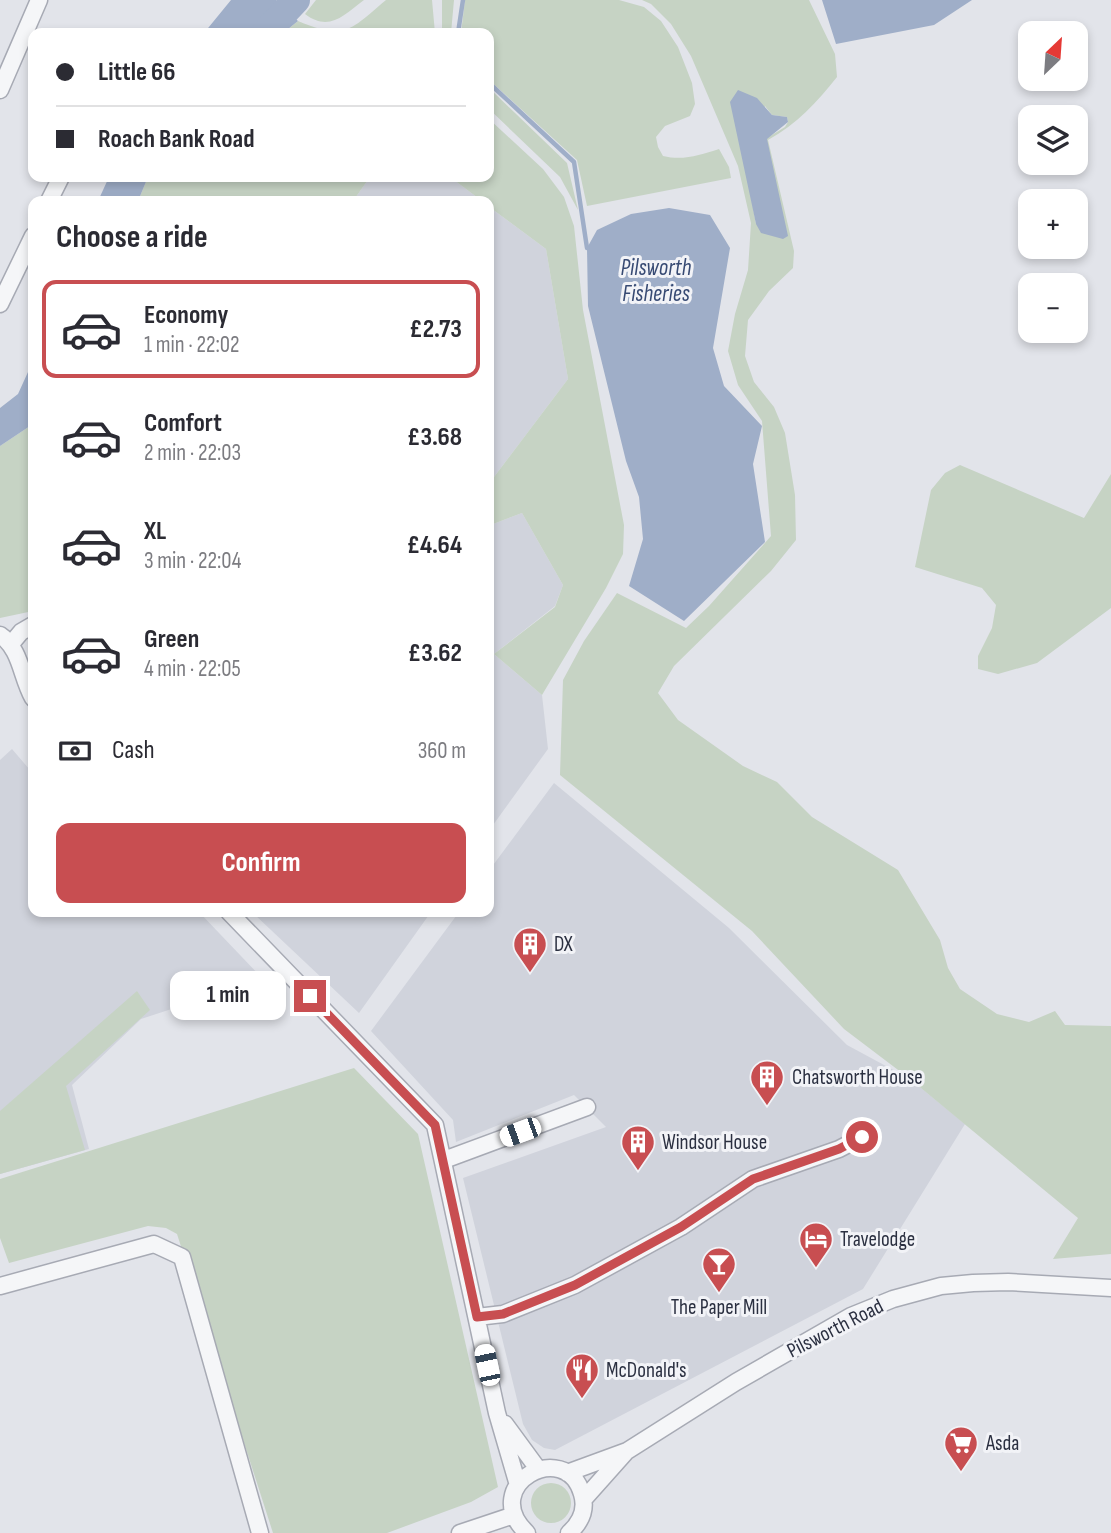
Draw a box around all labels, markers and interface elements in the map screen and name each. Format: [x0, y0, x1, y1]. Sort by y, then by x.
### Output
north arrow [1018, 21, 1088, 91]
map controls [1018, 21, 1088, 343]
text: Little 66 [98, 57, 176, 88]
button: layers [1018, 105, 1088, 175]
text: Roach Bank Road [98, 124, 255, 155]
button: + [1018, 189, 1088, 259]
text: Choose a ride [56, 218, 208, 257]
water label: Pilsworth Fisheries [621, 254, 692, 308]
button: − [1018, 273, 1088, 343]
icon: car [60, 298, 123, 361]
text: Economy [144, 300, 228, 331]
text: £2.73 [409, 314, 462, 345]
text: 1 min · 22:02 [144, 331, 240, 359]
icon: car [60, 406, 123, 469]
text: Comfort [144, 408, 222, 439]
text: £3.68 [407, 422, 462, 453]
text: 2 min · 22:03 [144, 439, 241, 467]
icon: car [60, 514, 123, 577]
text: XL [144, 516, 166, 547]
text: £4.64 [407, 530, 462, 561]
text: 3 min · 22:04 [144, 547, 241, 575]
icon: car [60, 622, 123, 685]
text: Green [144, 624, 199, 655]
text: £3.62 [408, 638, 462, 669]
text: 4 min · 22:05 [144, 655, 241, 683]
icon: cash [56, 732, 94, 770]
text: Cash [112, 735, 155, 766]
text: 360 m [418, 737, 466, 765]
button: Confirm [56, 823, 466, 903]
building icon: DX [511, 925, 549, 974]
place label: DX [554, 932, 573, 957]
callout: 1 min [170, 972, 286, 1020]
route end [294, 980, 326, 1012]
text: 1 min [207, 981, 249, 1009]
building icon: Chatsworth House [748, 1058, 786, 1107]
place label: Chatsworth House [792, 1065, 923, 1090]
car [497, 1115, 544, 1149]
route start [846, 1121, 878, 1153]
building icon: Windsor House [619, 1123, 657, 1172]
place label: Windsor House [662, 1130, 767, 1155]
hotel icon: Travelodge [797, 1220, 835, 1269]
place label: Travelodge [840, 1227, 915, 1252]
bar icon: The Paper Mill [700, 1245, 738, 1294]
street label: Pilsworth Road [783, 1294, 888, 1363]
place label: The Paper Mill [671, 1295, 767, 1320]
car [473, 1342, 502, 1388]
restaurant icon: McDonald's [563, 1351, 601, 1400]
place label: McDonald's [606, 1358, 687, 1383]
supermarket icon: Asda [942, 1424, 980, 1473]
place label: Asda [985, 1431, 1019, 1456]

